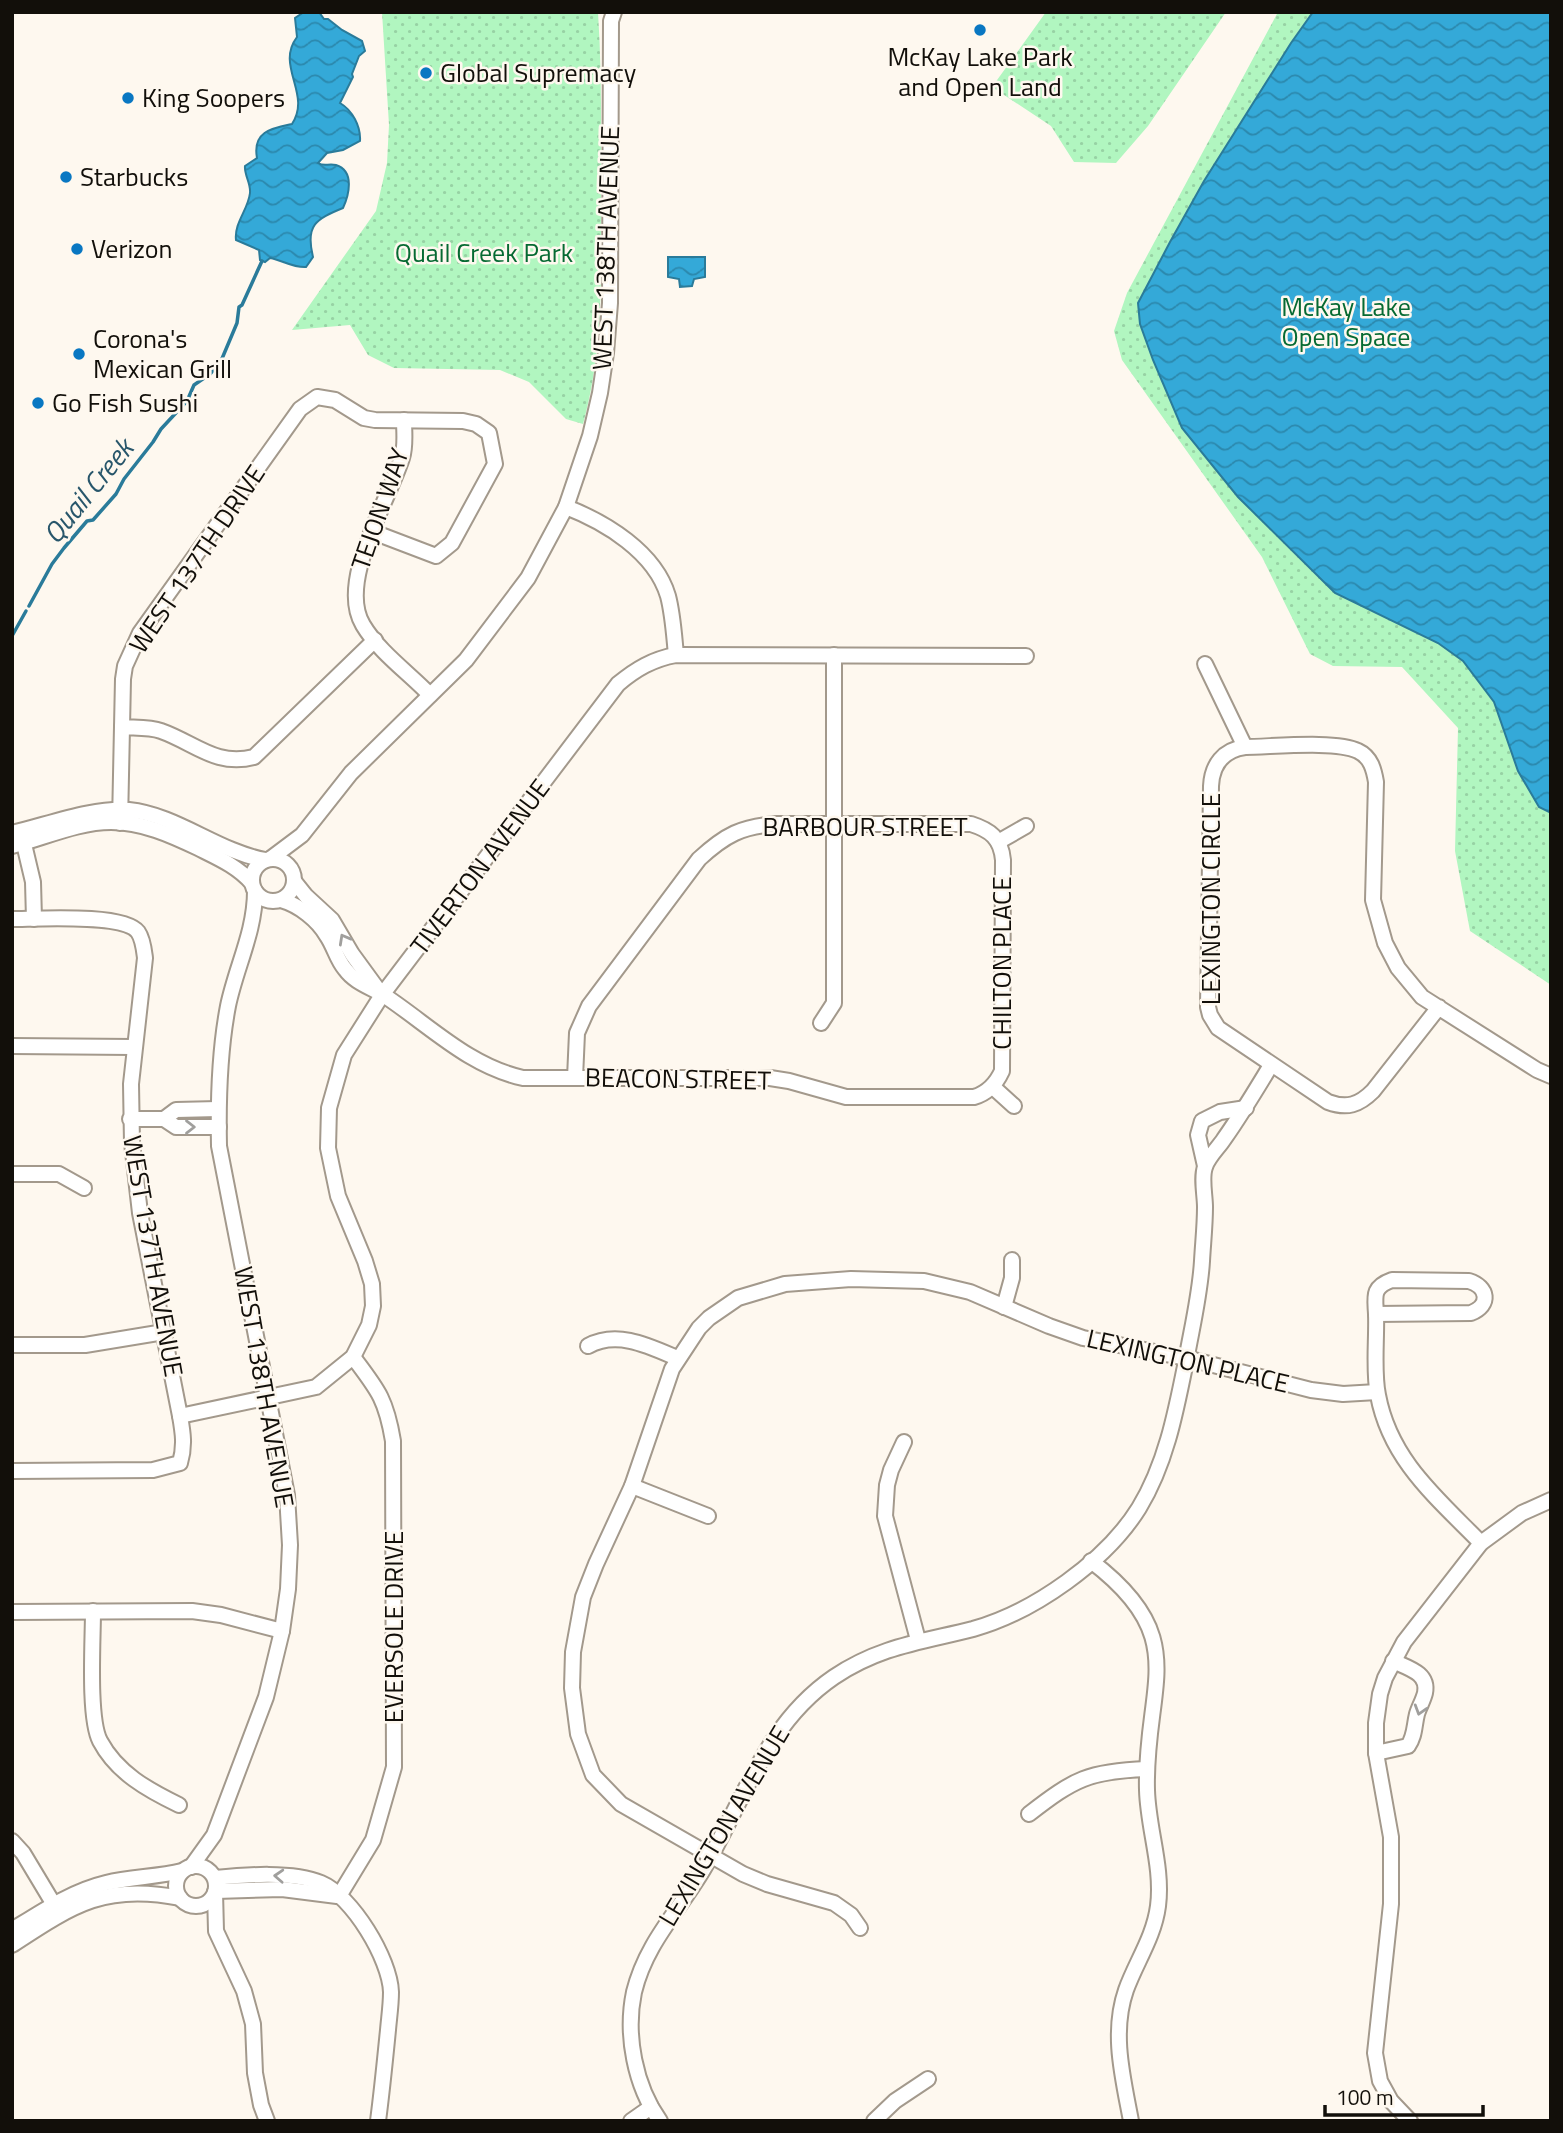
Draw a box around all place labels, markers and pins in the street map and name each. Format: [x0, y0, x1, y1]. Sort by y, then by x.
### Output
marker: McKay Lake Park and Open Land [972, 22, 988, 38]
place label: McKay Lake Park and Open Land [887, 37, 1073, 106]
place label: Global Supremacy [440, 53, 636, 92]
marker: Global Supremacy [418, 65, 434, 81]
place label: King Soopers [142, 78, 285, 117]
marker: King Soopers [120, 90, 136, 106]
place label: Starbucks [80, 157, 188, 196]
marker: Starbucks [58, 169, 74, 185]
place label: Verizon [91, 229, 173, 268]
marker: Verizon [69, 241, 85, 257]
place label: Corona's Mexican Grill [93, 319, 232, 388]
marker: Corona's Mexican Grill [71, 346, 87, 362]
place label: Go Fish Sushi [52, 383, 198, 422]
marker: Go Fish Sushi [30, 395, 46, 411]

